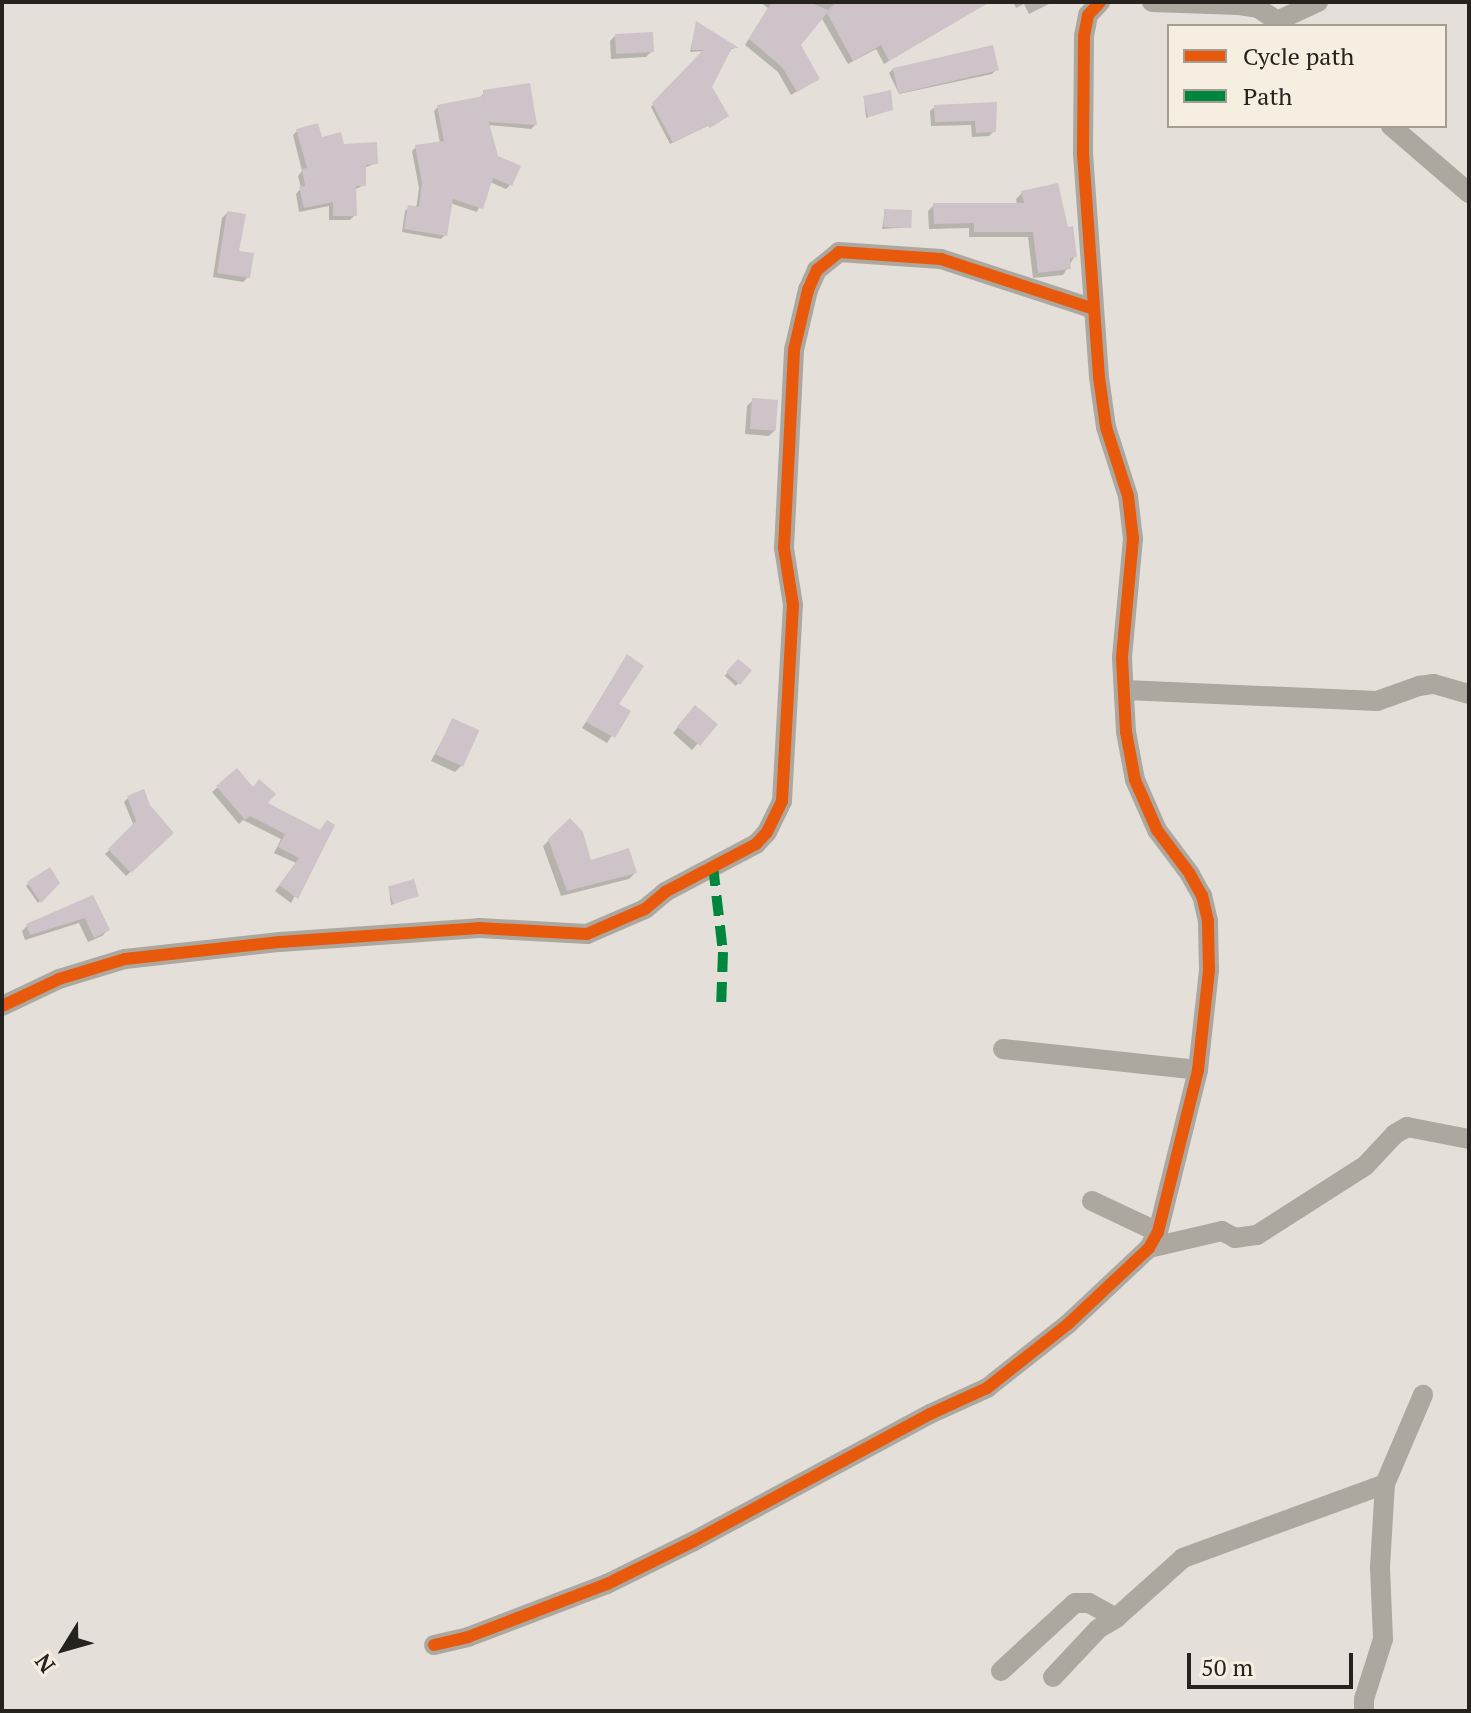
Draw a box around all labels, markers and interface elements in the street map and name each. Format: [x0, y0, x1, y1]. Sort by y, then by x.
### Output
legend [1167, 24, 1447, 128]
text: Cycle path [1243, 40, 1354, 72]
text: Path [1243, 80, 1292, 112]
north arrow [24, 1609, 104, 1689]
scale bar [1191, 1637, 1357, 1687]
text: N [28, 1648, 61, 1679]
text: 50 m [1201, 1651, 1253, 1683]

